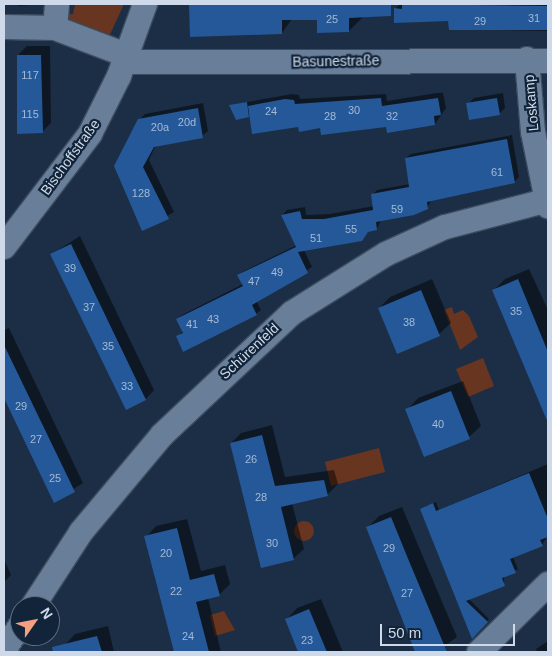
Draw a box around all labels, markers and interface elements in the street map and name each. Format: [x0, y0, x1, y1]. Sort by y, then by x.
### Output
house number: 31 [528, 11, 540, 25]
house number: 25 [326, 12, 338, 26]
house number: 29 [474, 14, 486, 28]
street label: Basunestraße [292, 52, 380, 70]
house number: 117 [21, 68, 39, 82]
street label: Loskamp [520, 74, 542, 132]
house number: 30 [348, 103, 360, 117]
house number: 24 [265, 104, 277, 118]
house number: 115 [21, 107, 39, 121]
house number: 28 [324, 109, 336, 123]
house number: 32 [386, 109, 398, 123]
house number: 20d [178, 115, 196, 129]
street label: Bischoffstraße [37, 116, 103, 198]
house number: 20a [151, 120, 169, 134]
house number: 61 [491, 165, 503, 179]
house number: 128 [132, 186, 150, 200]
house number: 59 [391, 202, 403, 216]
house number: 55 [345, 222, 357, 236]
house number: 51 [310, 231, 322, 245]
house number: 39 [64, 261, 76, 275]
house number: 49 [271, 265, 283, 279]
house number: 47 [248, 274, 260, 288]
house number: 37 [83, 300, 95, 314]
house number: 35 [510, 304, 522, 318]
house number: 43 [207, 312, 219, 326]
house number: 38 [403, 315, 415, 329]
house number: 41 [186, 317, 198, 331]
street label: Schürenfeld [216, 319, 282, 383]
house number: 35 [102, 339, 114, 353]
house number: 33 [121, 379, 133, 393]
house number: 29 [15, 399, 27, 413]
house number: 40 [432, 417, 444, 431]
house number: 27 [30, 432, 42, 446]
house number: 26 [245, 452, 257, 466]
house number: 25 [49, 471, 61, 485]
house number: 28 [255, 490, 267, 504]
house number: 30 [266, 536, 278, 550]
house number: 29 [383, 541, 395, 555]
house number: 20 [160, 546, 172, 560]
house number: 22 [170, 584, 182, 598]
house number: 27 [401, 586, 413, 600]
north arrow [10, 596, 60, 646]
text: N [37, 605, 56, 622]
scale bar [382, 614, 517, 646]
text: 50 m [388, 624, 421, 641]
house number: 24 [182, 629, 194, 643]
house number: 23 [301, 633, 313, 647]

